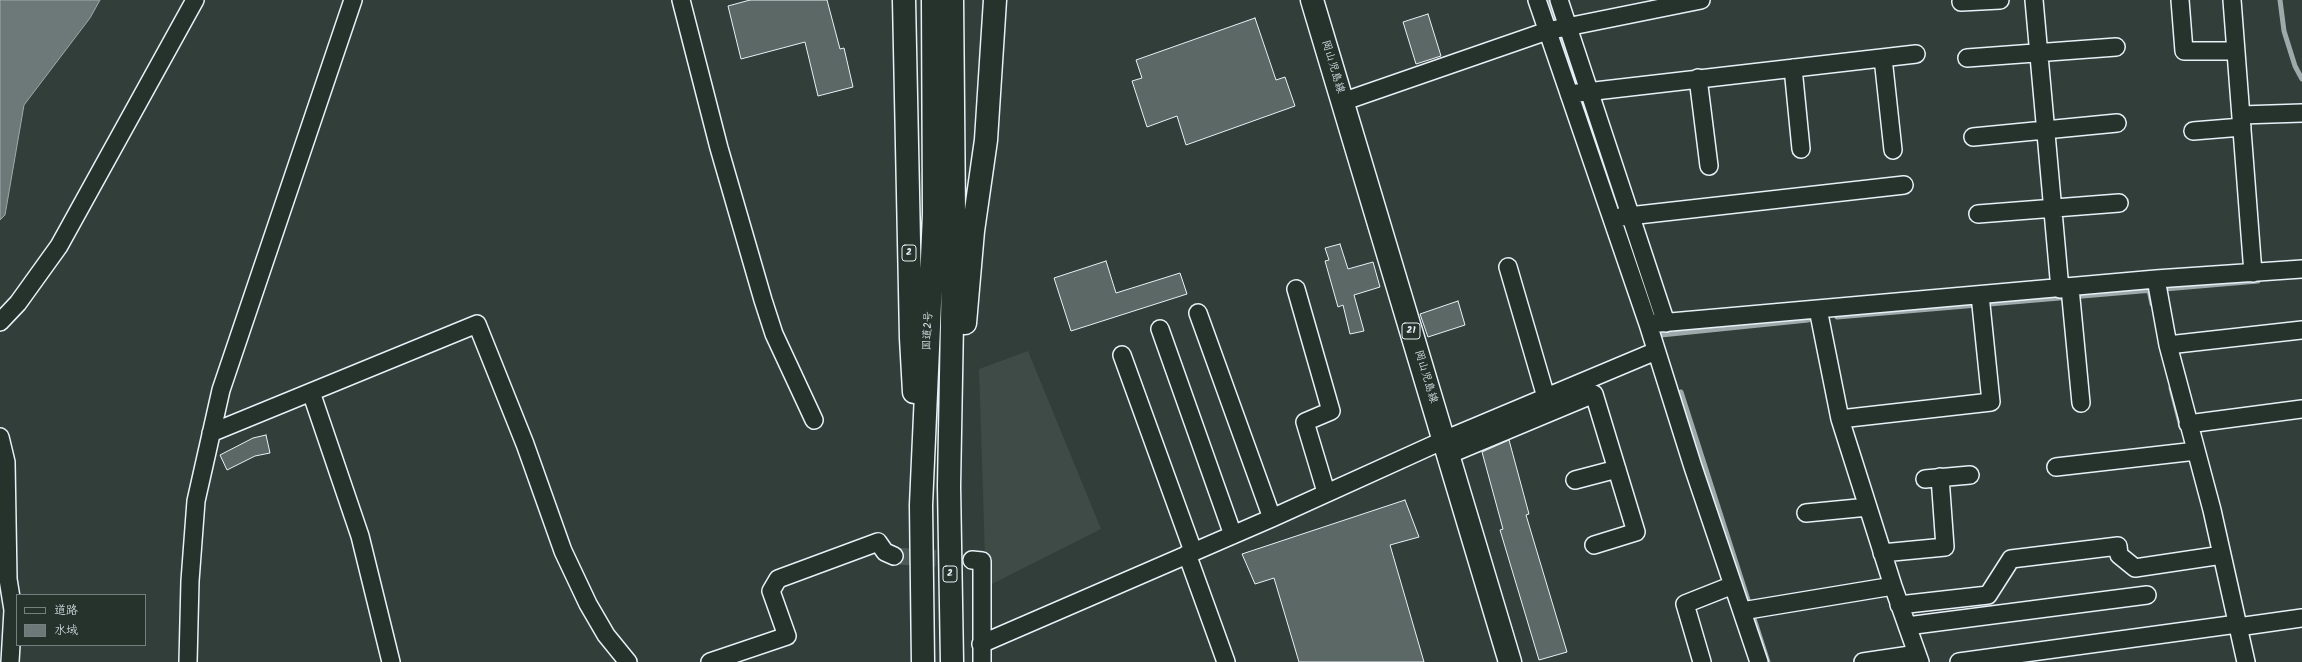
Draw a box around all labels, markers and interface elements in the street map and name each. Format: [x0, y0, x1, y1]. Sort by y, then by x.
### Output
street label: 岡山児島線 [1318, 39, 1346, 95]
road number: 2 [902, 245, 916, 261]
street label: 国道2号 [921, 311, 937, 351]
road number: 21 [1402, 323, 1420, 339]
street label: 岡山児島線 [1411, 349, 1439, 405]
road number: 2 [943, 566, 957, 582]
legend [16, 594, 146, 646]
text: 道路 [54, 601, 78, 620]
text: 水域 [54, 621, 78, 640]

